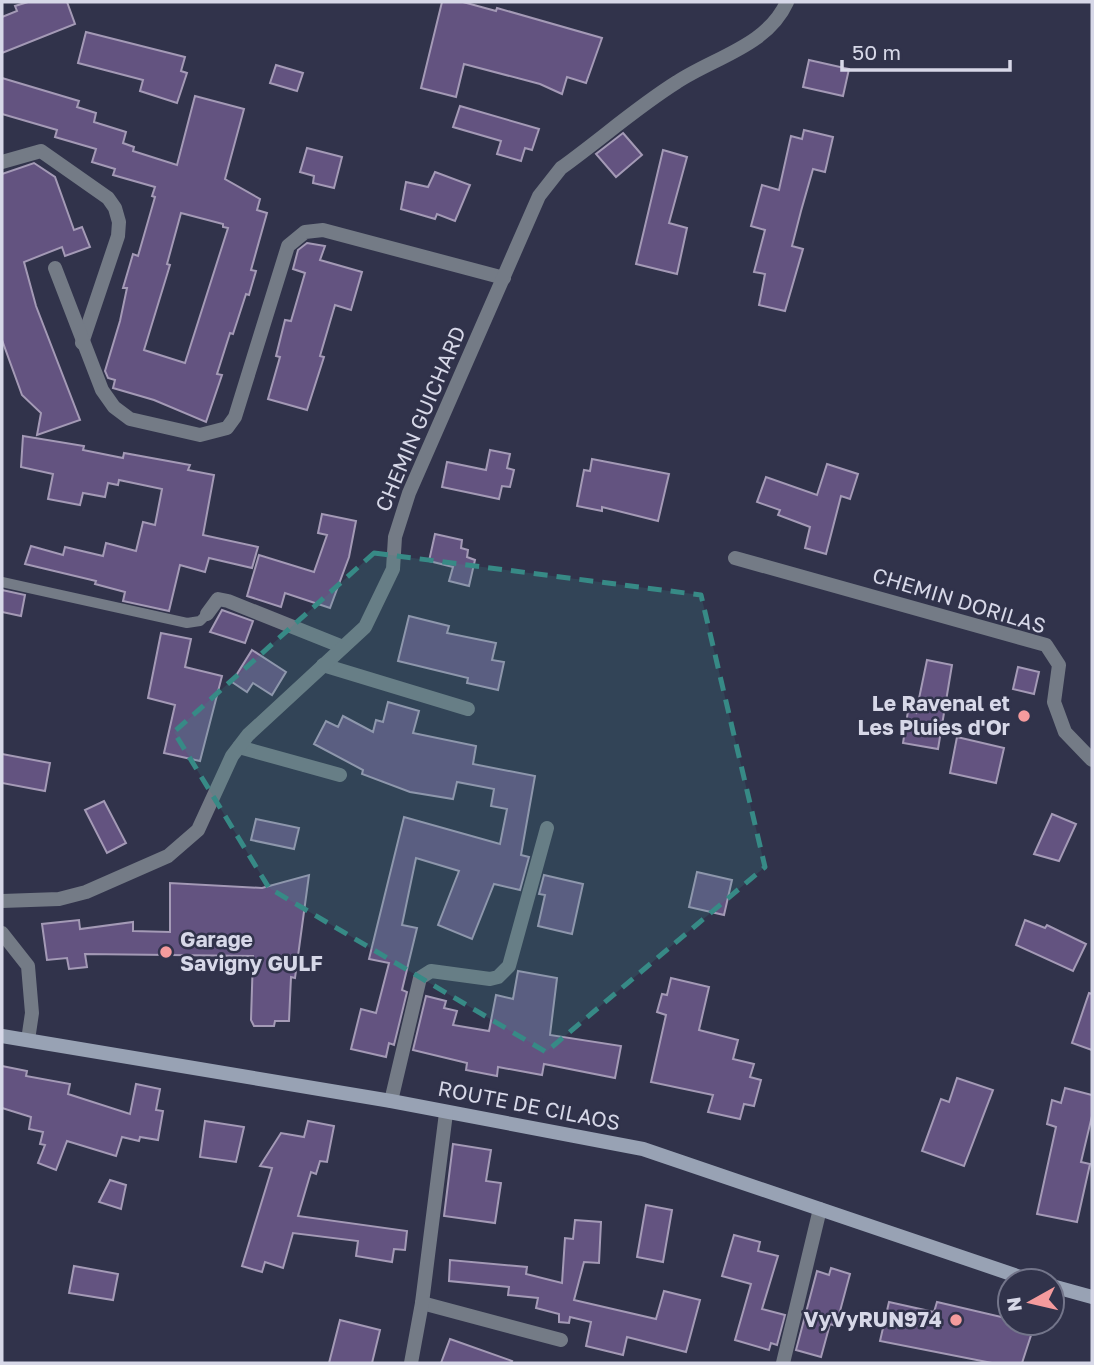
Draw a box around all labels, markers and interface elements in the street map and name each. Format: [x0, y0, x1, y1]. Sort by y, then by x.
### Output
scale bar [842, 28, 1010, 72]
text: 50 m [852, 39, 901, 65]
street label: CHEMIN GUICHARD [369, 322, 471, 515]
street label: CHEMIN DORILAS [869, 561, 1049, 639]
place label: Le Ravenal et Les Pluies d'Or [858, 690, 1010, 740]
marker: Le Ravenal et Les Pluies d'Or [1016, 708, 1032, 724]
place label: Garage Savigny GULF [180, 926, 323, 976]
marker: Garage Savigny GULF [158, 944, 174, 960]
street label: ROUTE DE CILAOS [436, 1075, 623, 1135]
north arrow [996, 1267, 1066, 1337]
text: N [1001, 1296, 1026, 1313]
place label: VyVyRUN974 [804, 1306, 942, 1332]
marker: VyVyRUN974 [948, 1312, 964, 1328]

